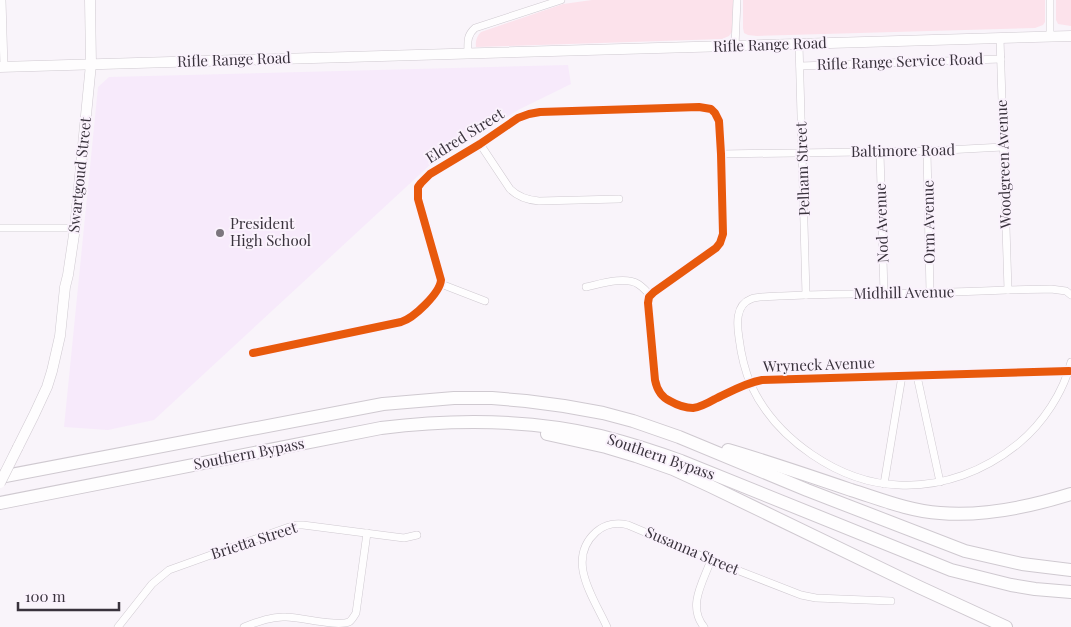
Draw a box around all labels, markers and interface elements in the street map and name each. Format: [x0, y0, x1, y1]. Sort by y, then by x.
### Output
street label: Rifle Range Road [713, 32, 827, 56]
street label: Rifle Range Road [177, 47, 291, 71]
street label: Rifle Range Service Road [816, 48, 984, 74]
street label: Woodgreen Avenue [991, 99, 1015, 230]
street label: Eldred Street [422, 103, 508, 167]
street label: Swartgoud Street [63, 115, 95, 234]
street label: Pelham Street [790, 121, 814, 216]
street label: Baltimore Road [851, 139, 956, 161]
street label: Orm Avenue [917, 180, 939, 264]
street label: Nod Avenue [870, 183, 892, 263]
place label: President High School [230, 213, 311, 250]
marker: President High School [214, 227, 226, 239]
street label: Midhill Avenue [853, 281, 955, 303]
street label: Wryneck Avenue [762, 352, 875, 376]
street label: Southern Bypass [605, 428, 718, 484]
street label: Southern Bypass [192, 432, 306, 474]
street label: Brietta Street [208, 517, 300, 563]
street label: Susanna Street [642, 521, 743, 579]
scale bar [18, 580, 119, 612]
text: 100 m [25, 586, 66, 606]

